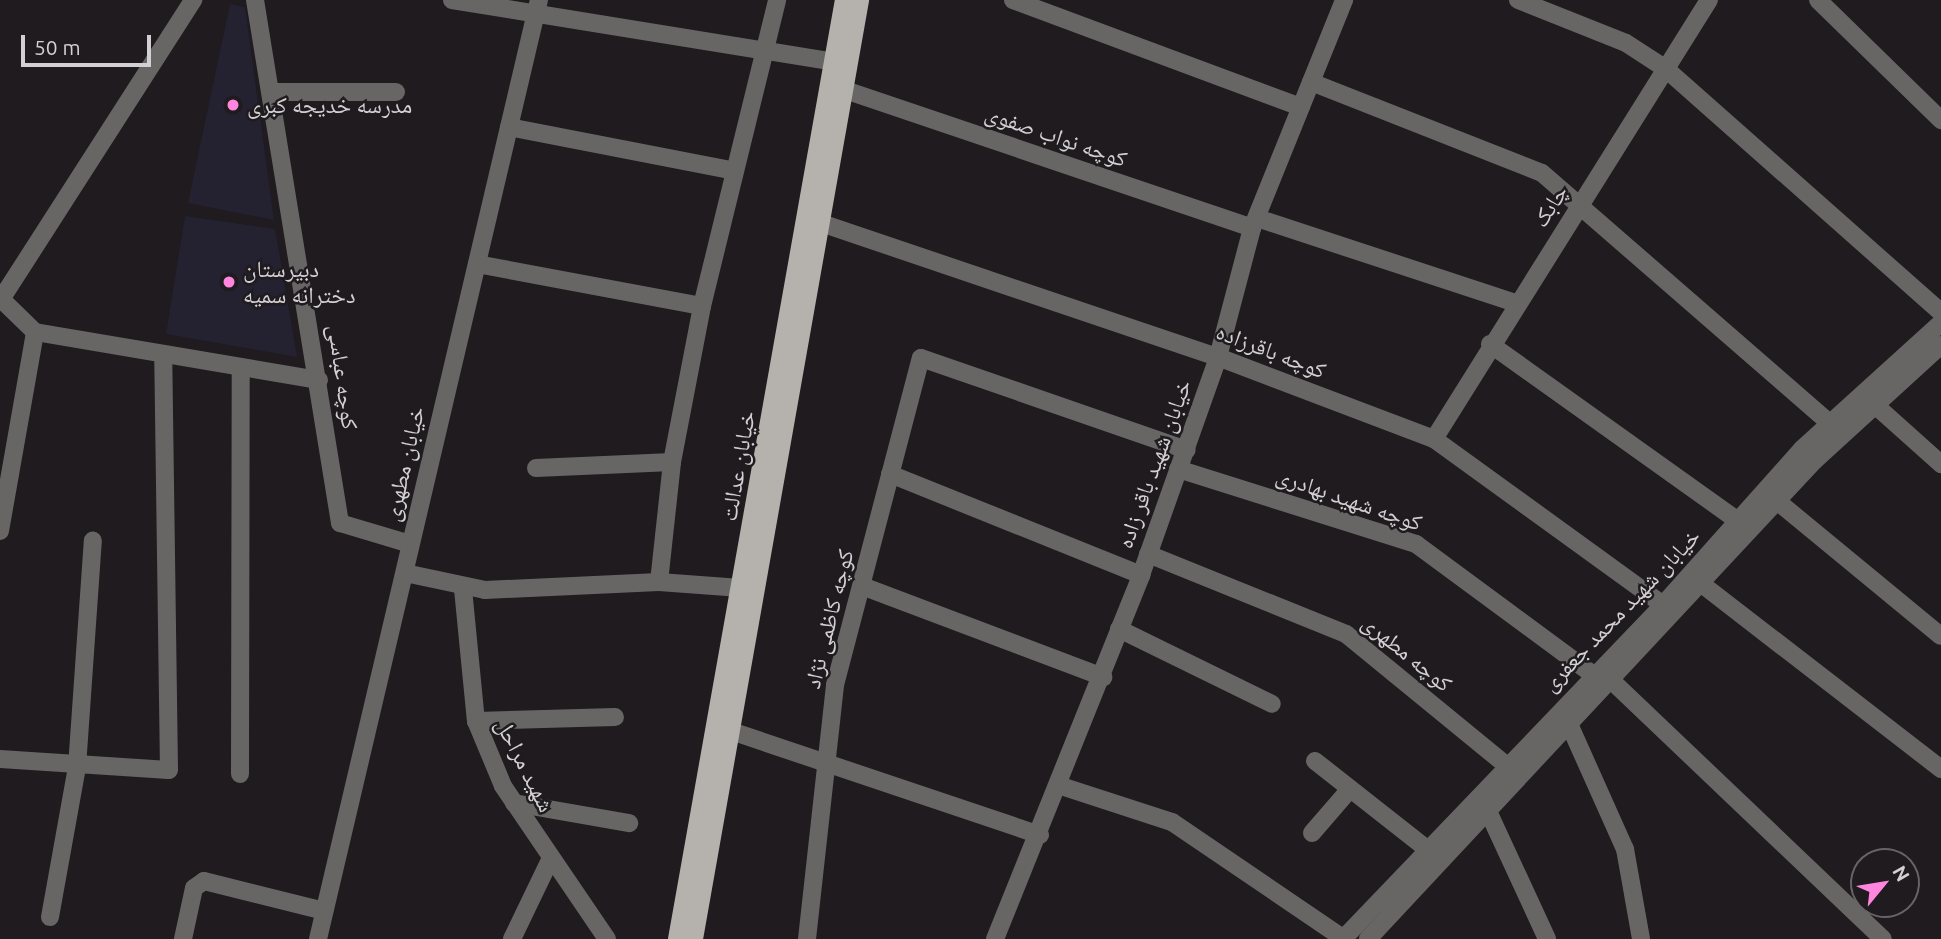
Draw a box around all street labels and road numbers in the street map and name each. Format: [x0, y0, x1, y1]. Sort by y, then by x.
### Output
street label: کوچه نواب صفوی [981, 99, 1131, 173]
street label: چابک [1526, 180, 1574, 232]
street label: کوچه باقرزاده [1212, 318, 1330, 384]
street label: کوچه عباسی [322, 323, 364, 431]
street label: خیابان شهید باقر زاده [1111, 376, 1197, 552]
street label: خیابان مطهری [377, 404, 431, 524]
street label: خیابان عدالت [715, 409, 761, 523]
street label: کوچه شهید بهادری [1272, 461, 1426, 537]
street label: خیابان شهید محمد جعفری [1536, 523, 1706, 697]
street label: کوچه کاظمی نژاد [798, 547, 860, 691]
street label: کوچه مطهری [1356, 608, 1458, 698]
street label: شهید مراحل [490, 713, 560, 817]

